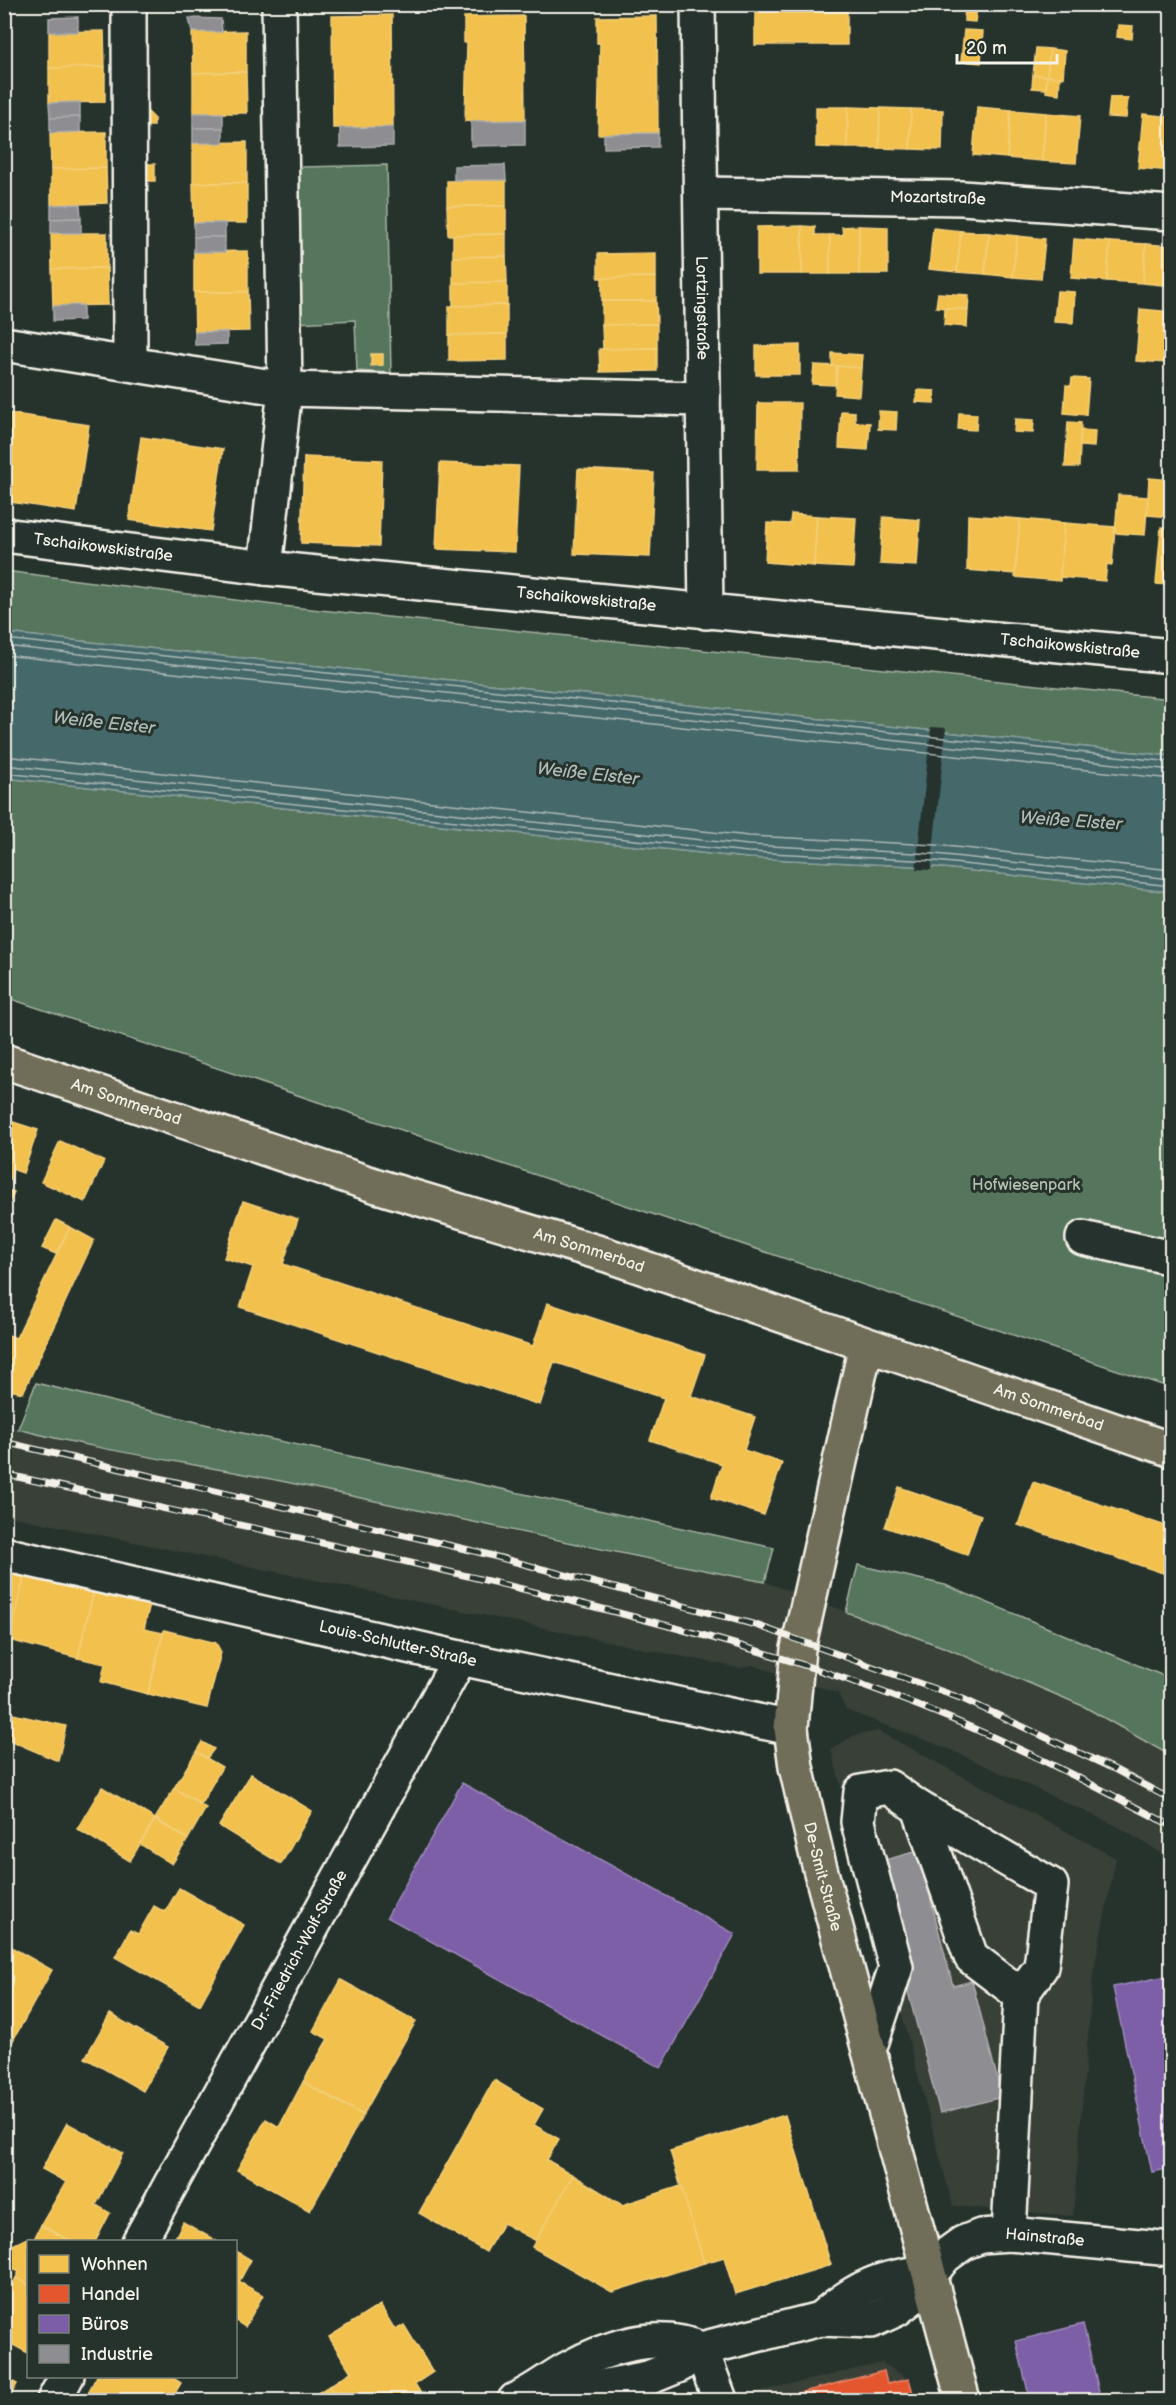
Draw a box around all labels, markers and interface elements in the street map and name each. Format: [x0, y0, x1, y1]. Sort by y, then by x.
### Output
scale bar [957, 27, 1058, 65]
text: 20 m [966, 38, 1007, 59]
street label: Mozartstraße [890, 187, 987, 209]
street label: Lortzingstraße [692, 256, 712, 361]
street label: Tschaikowskistraße [32, 529, 175, 566]
street label: Tschaikowskistraße [516, 583, 658, 615]
street label: Tschaikowskistraße [999, 630, 1141, 662]
water label: Weiße Elster [52, 707, 157, 739]
water label: Weiße Elster [536, 758, 641, 790]
water label: Weiße Elster [1019, 807, 1124, 835]
street label: Am Sommerbad [69, 1075, 184, 1129]
park label: Hofwiesenpark [972, 1176, 1080, 1195]
street label: Am Sommerbad [532, 1224, 647, 1277]
street label: Am Sommerbad [992, 1380, 1106, 1435]
street label: Louis-Schlutter-Straße [317, 1617, 479, 1671]
street label: De-Smit-Straße [800, 1820, 846, 1934]
street label: Dr.-Friedrich-Wolf-Straße [248, 1866, 351, 2034]
street label: Hainstraße [1005, 2224, 1086, 2250]
legend [27, 2240, 237, 2378]
text: Wohnen [81, 2254, 148, 2275]
text: Handel [81, 2284, 140, 2305]
text: Büros [81, 2314, 129, 2335]
text: Industrie [81, 2344, 153, 2365]

